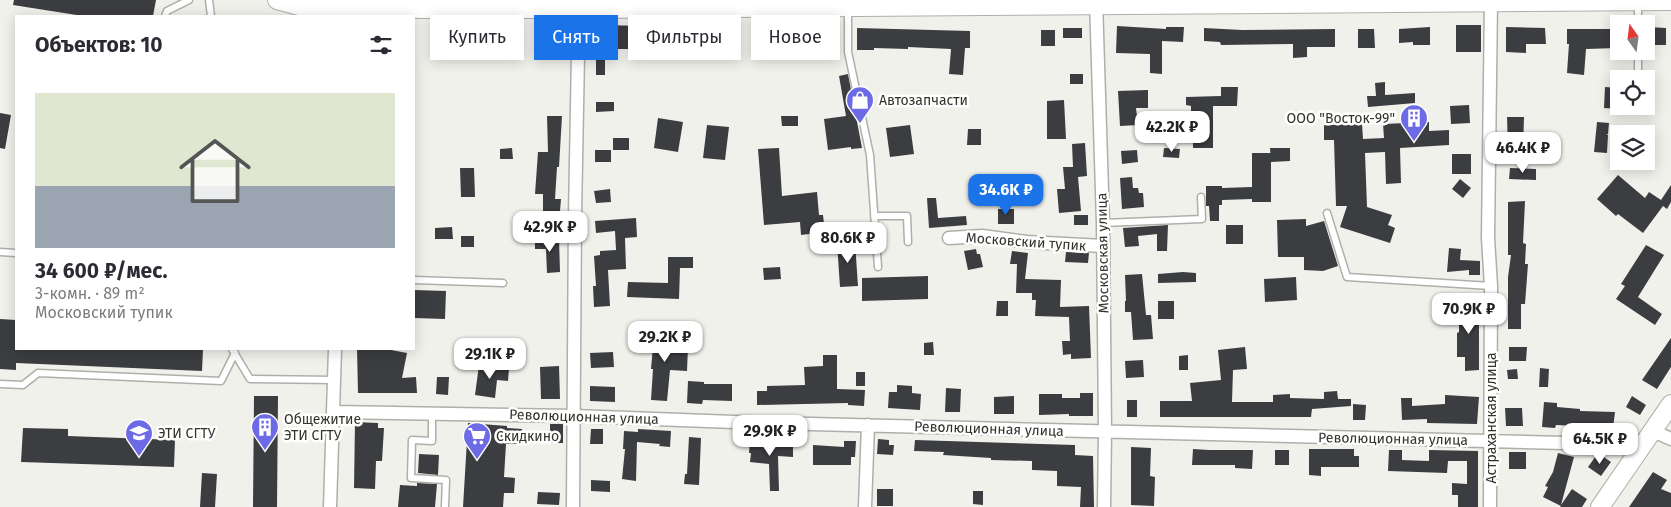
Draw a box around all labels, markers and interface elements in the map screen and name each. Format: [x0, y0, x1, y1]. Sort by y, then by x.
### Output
chip: Купить [430, 15, 524, 60]
chip: Снять [534, 15, 618, 60]
chip: Фильтры [628, 15, 741, 60]
chip: Новое [751, 15, 840, 60]
north arrow [1610, 15, 1655, 60]
map controls [1610, 15, 1655, 170]
icon: filters [367, 31, 395, 59]
text: Объектов: 10 [35, 32, 162, 58]
button: locate [1610, 70, 1655, 115]
shop icon: Автозапчасти [845, 85, 875, 124]
place label: Автозапчасти [879, 92, 968, 109]
building icon: ООО "Восток-99" [1399, 103, 1429, 142]
pin: 42.2K ₽ [1126, 110, 1218, 153]
place label: ООО "Восток-99" [1287, 110, 1395, 127]
text: 42.2K ₽ [1146, 117, 1198, 136]
button: layers [1610, 125, 1655, 170]
icon: home [170, 126, 260, 216]
pin: 46.4K ₽ [1477, 132, 1569, 174]
text: 46.4K ₽ [1496, 138, 1550, 157]
pin: 34.6K ₽ [960, 174, 1052, 216]
text: 34.6K ₽ [979, 180, 1033, 199]
street label: Московская улица [1093, 193, 1113, 313]
pin: 42.9K ₽ [504, 210, 596, 253]
text: 42.9K ₽ [524, 217, 576, 236]
pin: 80.6K ₽ [802, 222, 894, 264]
text: 80.6K ₽ [821, 228, 875, 247]
street label: Московский тупик [965, 229, 1087, 255]
text: 34 600 ₽/мес. [35, 258, 168, 284]
text: 3-комн. · 89 m² [35, 284, 145, 303]
pin: 70.9K ₽ [1423, 292, 1515, 335]
text: 70.9K ₽ [1443, 299, 1495, 318]
text: Московский тупик [35, 303, 173, 322]
pin: 29.2K ₽ [619, 320, 711, 363]
text: 29.2K ₽ [639, 327, 691, 346]
pin: 29.1K ₽ [444, 338, 536, 380]
text: 29.1K ₽ [465, 344, 515, 363]
street label: Астраханская улица [1483, 352, 1500, 484]
street label: Революционная улица [509, 406, 659, 428]
place label: Общежитие ЭТИ СГТУ [284, 411, 361, 444]
building icon: Общежитие ЭТИ СГТУ [250, 412, 280, 451]
pin: 29.9K ₽ [724, 414, 816, 457]
school or university icon: ЭТИ СГТУ [124, 418, 154, 457]
street label: Революционная улица [914, 418, 1064, 440]
supermarket icon: Скидкино [462, 421, 492, 460]
text: 29.9K ₽ [744, 421, 796, 440]
pin: 64.5K ₽ [1554, 422, 1646, 465]
place label: ЭТИ СГТУ [158, 425, 216, 442]
place label: Скидкино [496, 428, 559, 445]
street label: Революционная улица [1318, 429, 1468, 449]
text: 64.5K ₽ [1573, 429, 1627, 448]

